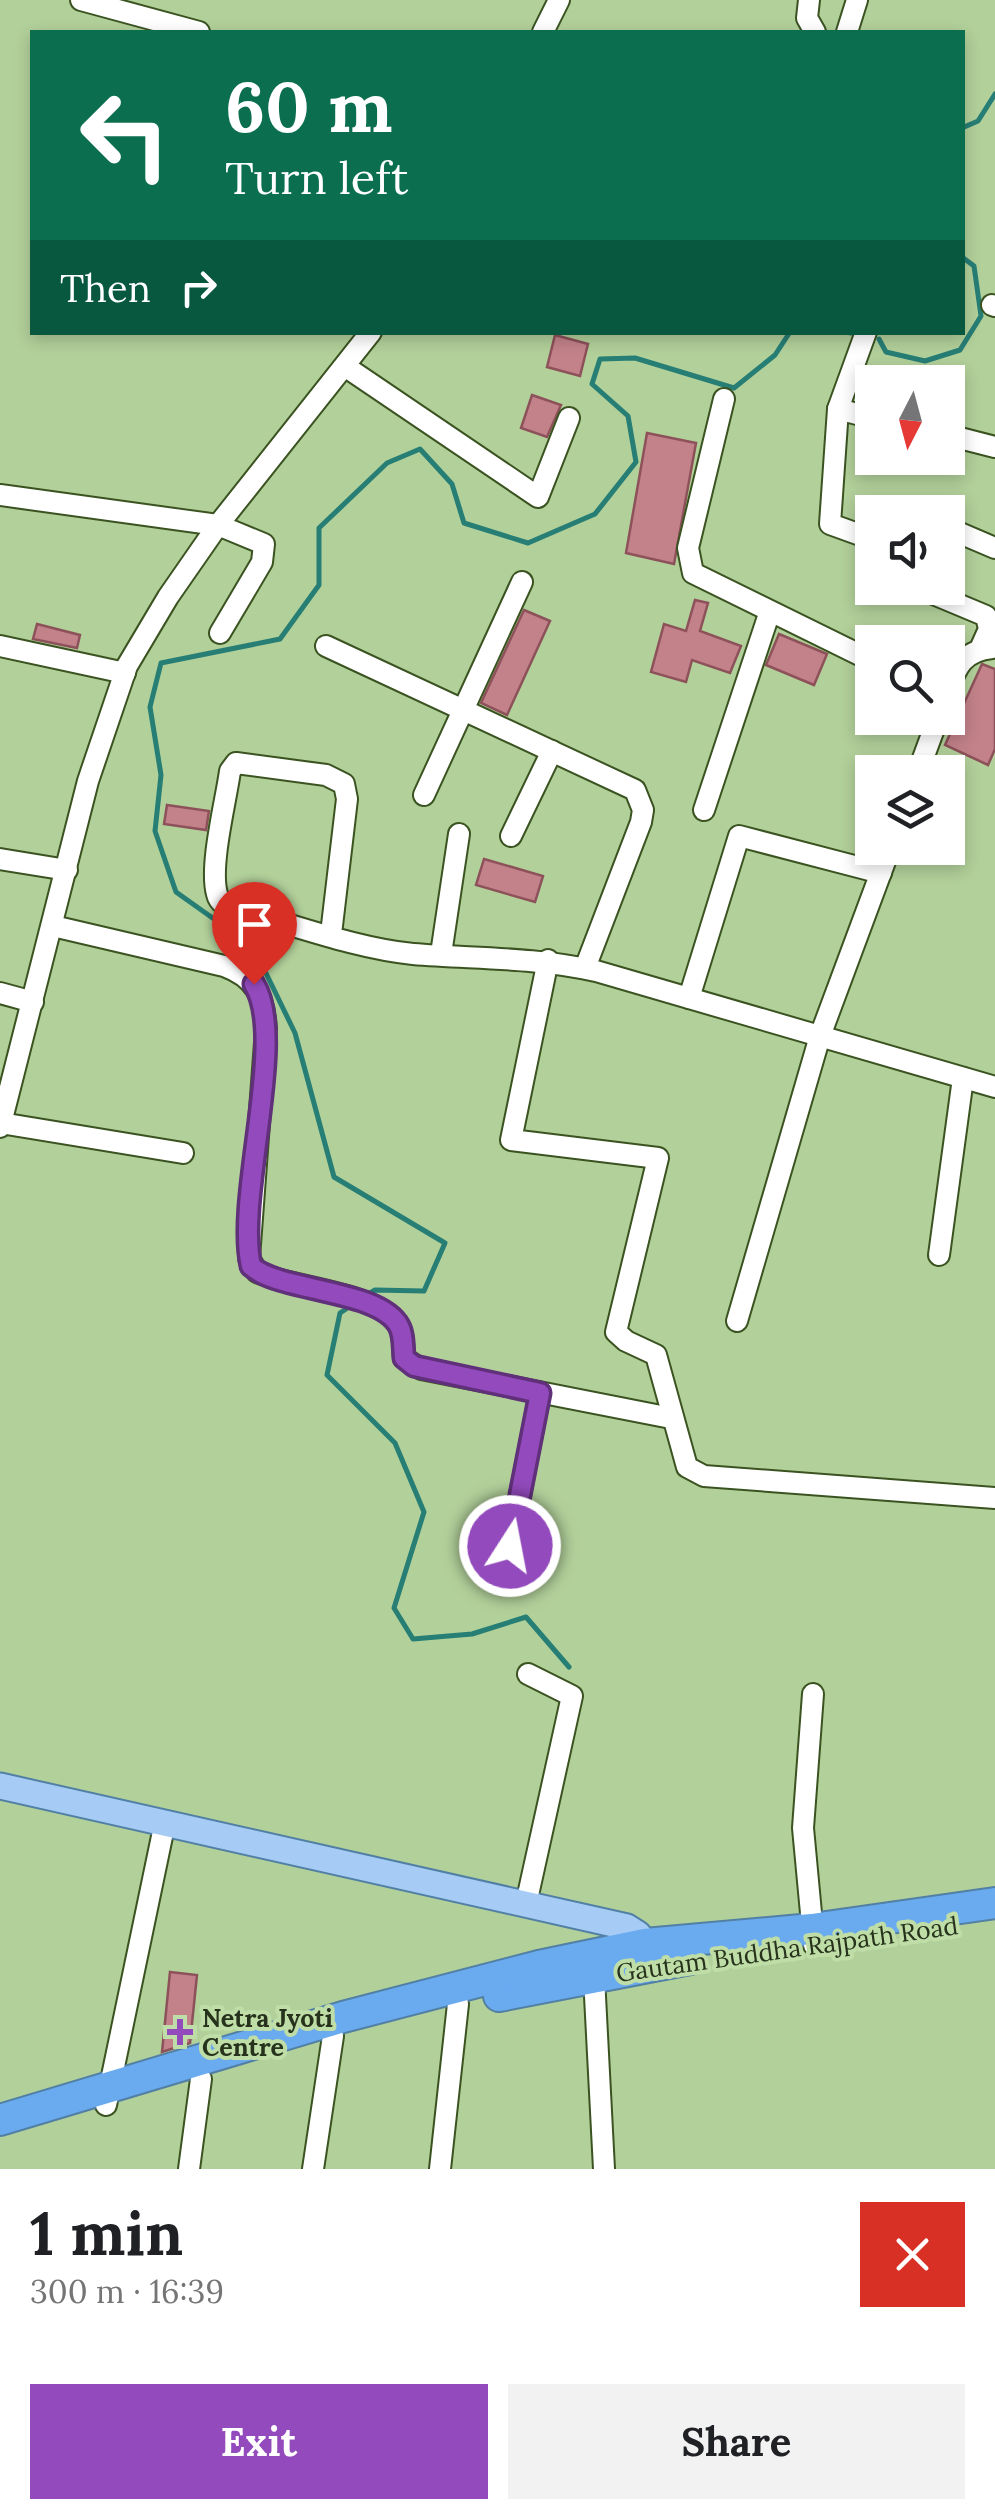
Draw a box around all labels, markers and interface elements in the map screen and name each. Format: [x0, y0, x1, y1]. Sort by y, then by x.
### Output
text: 60 m [225, 62, 393, 151]
icon: left [60, 70, 190, 200]
text: Turn left [225, 149, 408, 206]
icon: right [171, 260, 226, 315]
text: Then [60, 264, 151, 312]
north arrow [855, 365, 965, 475]
map controls [855, 365, 965, 865]
button: sound [855, 495, 965, 605]
button: search [855, 625, 965, 735]
button: layers [855, 755, 965, 865]
pin [212, 882, 297, 985]
icon: arrive [227, 897, 282, 952]
position arrow [458, 1494, 562, 1598]
street label: Gautam Buddha Rajpath Road [614, 1909, 960, 1989]
place label: Netra Jyoti Centre [202, 2002, 333, 2063]
marker: Netra Jyoti Centre [167, 2019, 193, 2045]
text: 1 min [30, 2195, 183, 2271]
button: close [860, 2202, 965, 2307]
text: 300 m · 16:39 [30, 2271, 224, 2312]
button: Exit [30, 2384, 488, 2499]
button: Share [508, 2384, 965, 2499]

